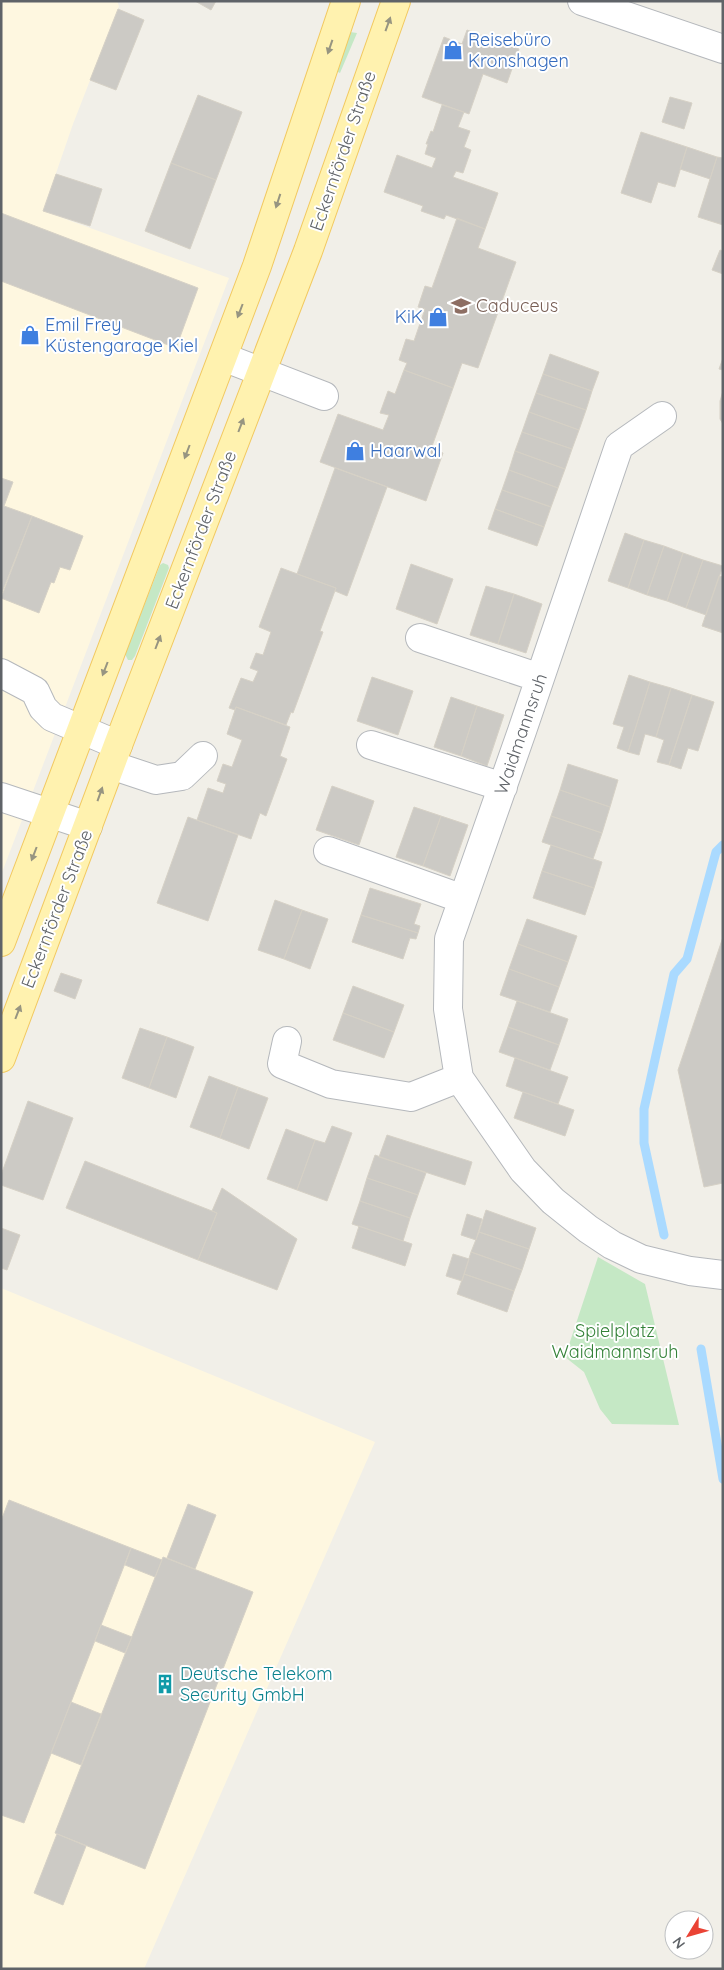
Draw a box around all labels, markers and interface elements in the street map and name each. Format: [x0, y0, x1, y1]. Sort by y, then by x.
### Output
one-way arrow [384, 16, 392, 31]
place label: Reisebüro Kronshagen [468, 28, 569, 72]
shop icon: Reisebüro Kronshagen [442, 39, 464, 61]
one-way arrow [326, 40, 333, 55]
street label: Eckernförder Straße [304, 68, 381, 234]
one-way arrow [274, 194, 281, 209]
place label: Caduceus [476, 294, 558, 317]
school or university icon: Caduceus [450, 295, 472, 317]
one-way arrow [236, 304, 244, 319]
place label: KiK [395, 305, 423, 328]
shop icon: KiK [427, 306, 449, 328]
place label: Emil Frey Küstengarage Kiel [45, 313, 198, 357]
shop icon: Emil Frey Küstengarage Kiel [19, 324, 41, 346]
one-way arrow [237, 417, 245, 432]
place label: Haarwal [370, 439, 441, 462]
shop icon: Haarwal [344, 440, 366, 462]
one-way arrow [183, 444, 190, 459]
street label: Eckernförder Straße [160, 447, 241, 612]
one-way arrow [155, 635, 162, 650]
one-way arrow [100, 662, 108, 676]
street label: Waidmannsruh [489, 670, 552, 798]
one-way arrow [96, 786, 104, 801]
street label: Eckernförder Straße [16, 826, 97, 991]
one-way arrow [30, 847, 38, 861]
one-way arrow [14, 1004, 22, 1019]
park label: Spielplatz Waidmannsruh [552, 1319, 678, 1363]
place label: Deutsche Telekom Security GmbH [180, 1662, 333, 1706]
building icon: Deutsche Telekom Security GmbH [154, 1673, 176, 1695]
north arrow [664, 1910, 714, 1960]
text: N [668, 1933, 689, 1952]

